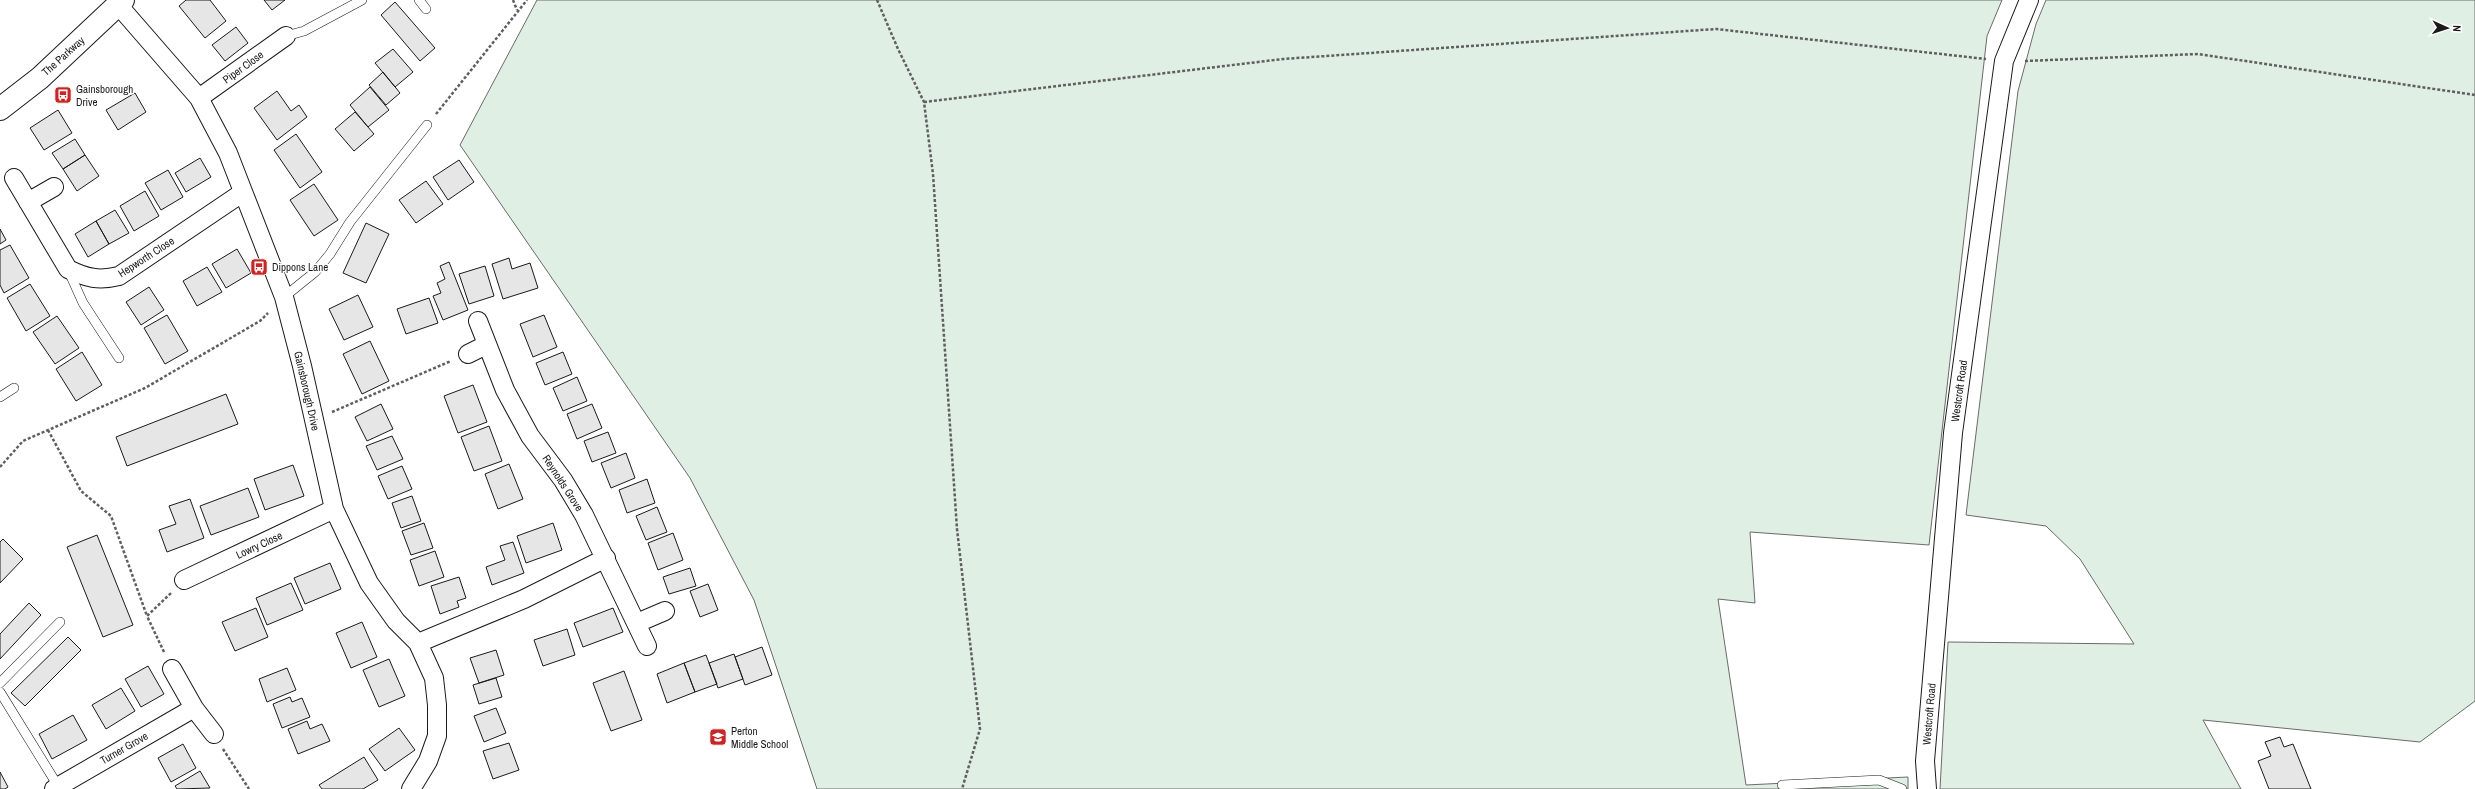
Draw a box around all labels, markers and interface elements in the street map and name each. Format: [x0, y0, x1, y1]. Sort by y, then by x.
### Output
north arrow [2427, 8, 2467, 48]
text: N [2450, 25, 2464, 32]
street label: The Parkway [39, 33, 88, 79]
street label: Piper Close [220, 47, 266, 87]
place label: Gainsborough Drive [76, 82, 133, 109]
bus stop icon: Gainsborough Drive [53, 85, 73, 105]
street label: Hepworth Close [115, 234, 177, 280]
bus stop icon: Dippons Lane [249, 257, 269, 277]
place label: Dippons Lane [272, 260, 328, 274]
street label: Gainsborough Drive [291, 350, 323, 432]
street label: Westcroft Road [1948, 359, 1970, 423]
street label: Reynolds Grove [540, 452, 586, 514]
street label: Lowry Close [234, 528, 284, 562]
street label: Westcroft Road [1919, 683, 1939, 745]
place label: Perton Middle School [731, 724, 788, 751]
school or university icon: Perton Middle School [708, 727, 728, 747]
street label: Turner Grove [98, 729, 150, 767]

